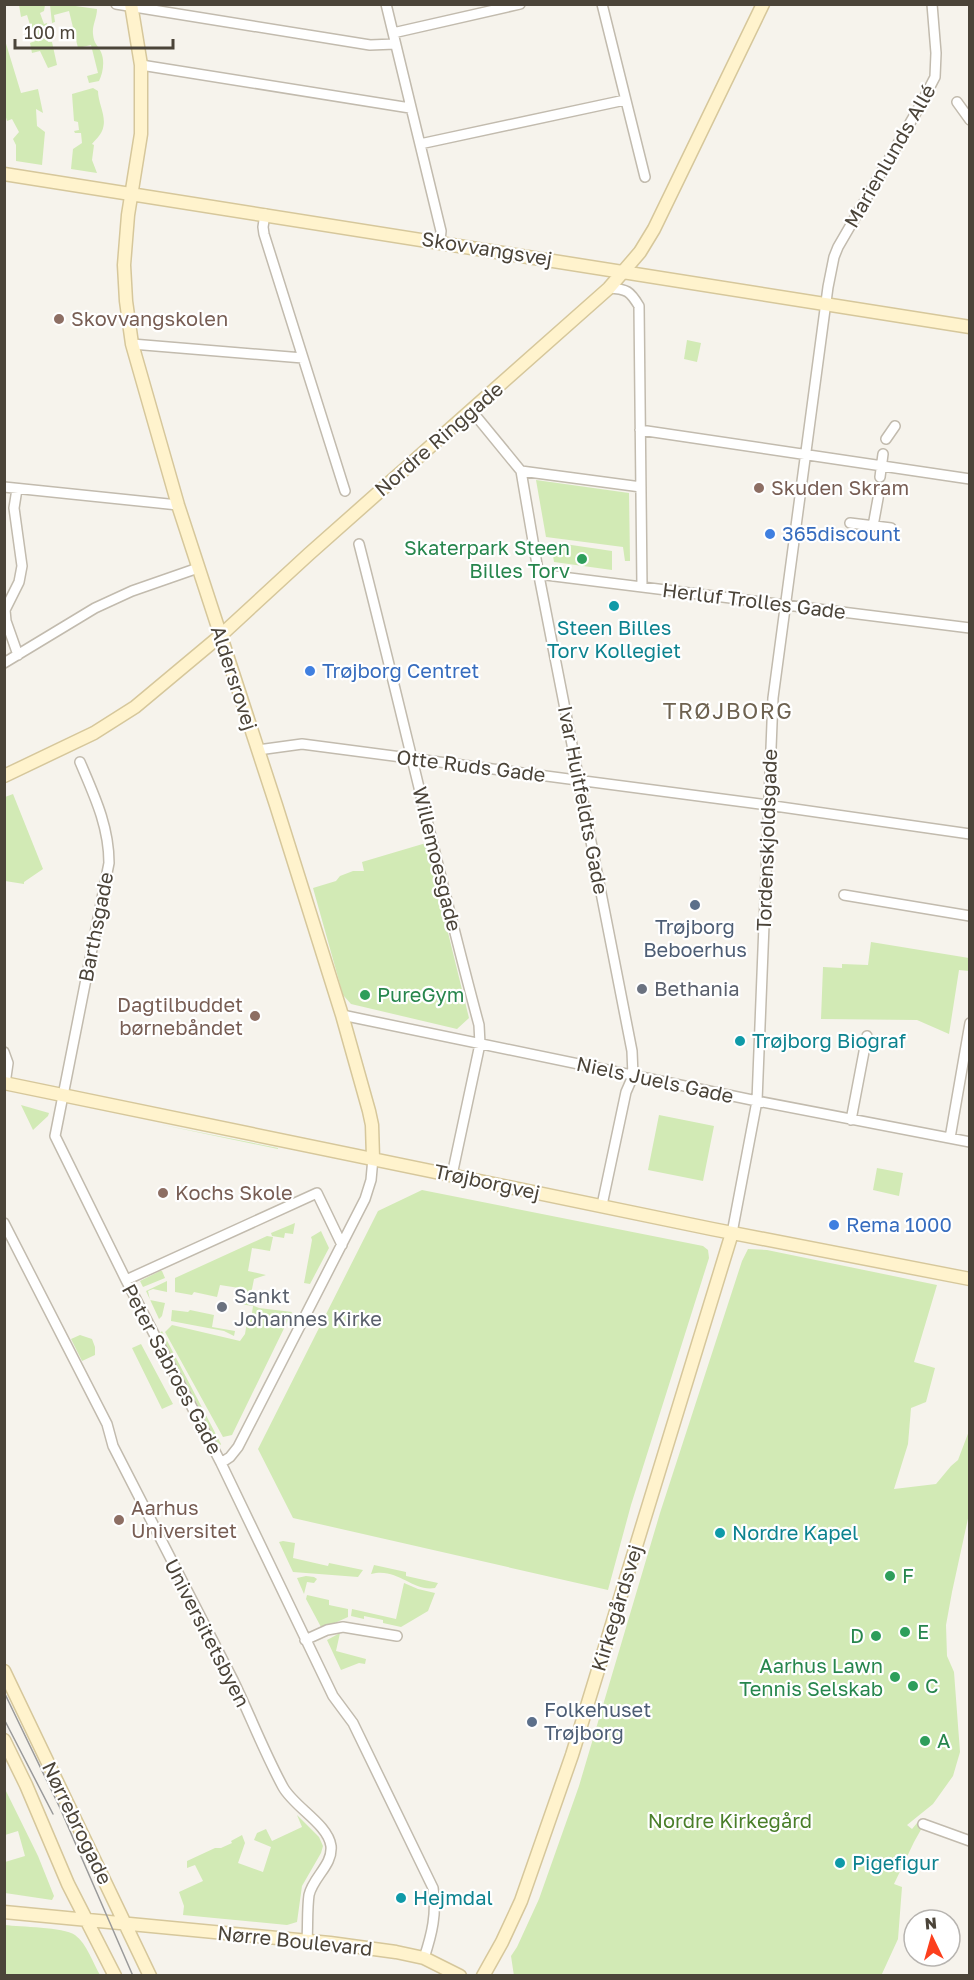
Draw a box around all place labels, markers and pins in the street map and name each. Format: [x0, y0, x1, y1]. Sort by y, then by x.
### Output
place label: Skovvangskolen [71, 306, 228, 330]
marker: Skovvangskolen [52, 312, 66, 326]
place label: Skuden Skram [771, 475, 909, 499]
marker: Skuden Skram [752, 481, 766, 495]
place label: 365discount [782, 521, 901, 545]
marker: 365discount [763, 527, 777, 541]
place label: Skaterpark Steen Billes Torv [404, 535, 570, 582]
marker: Skaterpark Steen Billes Torv [575, 552, 589, 566]
marker: Steen Billes Torv Kollegiet [607, 599, 621, 613]
place label: Steen Billes Torv Kollegiet [547, 615, 681, 662]
place label: Trøjborg Centret [322, 658, 479, 682]
marker: Trøjborg Centret [303, 664, 317, 678]
marker: Trøjborg Beboerhus [688, 898, 702, 912]
place label: Trøjborg Beboerhus [643, 914, 747, 961]
place label: Bethania [654, 976, 740, 1000]
place label: PureGym [377, 982, 464, 1006]
marker: Bethania [635, 982, 649, 996]
marker: PureGym [358, 988, 372, 1002]
place label: Dagtilbuddet børnebåndet [117, 992, 243, 1039]
marker: Dagtilbuddet børnebåndet [248, 1009, 262, 1023]
place label: Trøjborg Biograf [752, 1028, 906, 1052]
marker: Trøjborg Biograf [733, 1034, 747, 1048]
place label: Kochs Skole [175, 1180, 293, 1204]
marker: Kochs Skole [156, 1186, 170, 1200]
place label: Rema 1000 [846, 1212, 952, 1236]
marker: Rema 1000 [827, 1218, 841, 1232]
place label: Sankt Johannes Kirke [234, 1283, 382, 1330]
marker: Sankt Johannes Kirke [215, 1300, 229, 1314]
place label: Aarhus Universitet [131, 1495, 237, 1542]
marker: Aarhus Universitet [112, 1513, 126, 1527]
place label: Nordre Kapel [732, 1520, 859, 1544]
marker: Nordre Kapel [713, 1526, 727, 1540]
place label: F [902, 1563, 914, 1587]
marker: F [883, 1569, 897, 1583]
place label: E [917, 1619, 929, 1643]
place label: D [850, 1623, 864, 1647]
marker: E [898, 1625, 912, 1639]
marker: D [869, 1629, 883, 1643]
place label: Aarhus Lawn Tennis Selskab [739, 1653, 883, 1700]
marker: Aarhus Lawn Tennis Selskab [888, 1670, 902, 1684]
place label: C [925, 1673, 939, 1697]
marker: C [906, 1679, 920, 1693]
place label: Folkehuset Trøjborg [544, 1697, 651, 1744]
marker: Folkehuset Trøjborg [525, 1715, 539, 1729]
place label: A [937, 1728, 950, 1752]
marker: A [918, 1734, 932, 1748]
place label: Pigefigur [852, 1850, 939, 1874]
marker: Pigefigur [833, 1856, 847, 1870]
place label: Hejmdal [413, 1885, 493, 1909]
marker: Hejmdal [394, 1891, 408, 1905]

